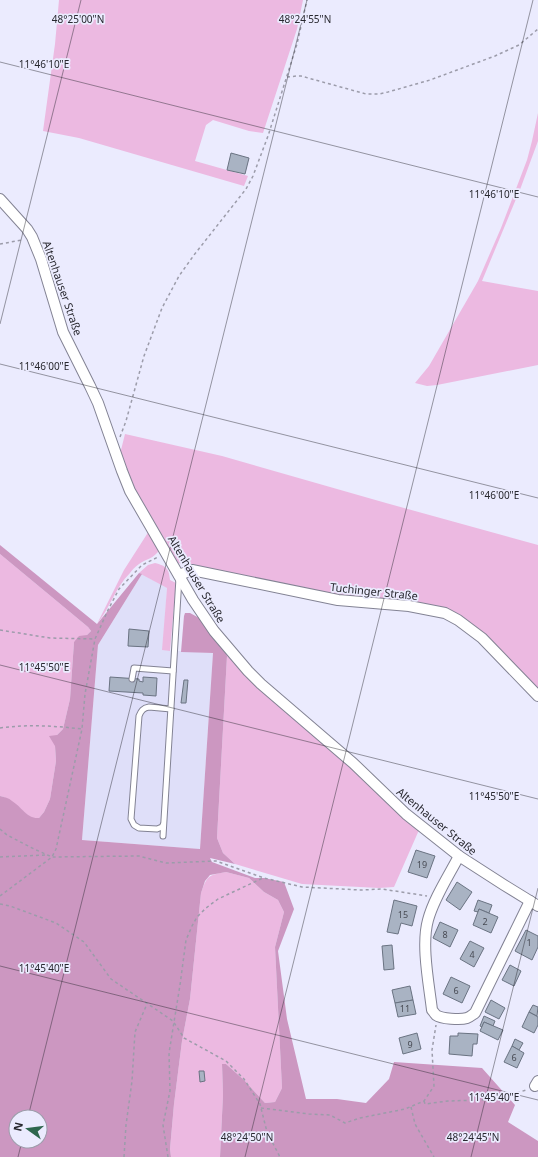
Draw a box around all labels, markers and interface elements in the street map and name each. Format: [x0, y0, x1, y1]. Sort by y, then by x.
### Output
text: 48°25'00"N [52, 12, 104, 26]
text: 48°24'55"N [279, 12, 331, 26]
text: 11°46'10"E [19, 57, 69, 71]
text: 11°46'10"E [469, 187, 519, 201]
street label: Altenhauser Straße [40, 239, 86, 337]
text: 11°46'00"E [19, 359, 69, 373]
text: 11°46'00"E [469, 488, 519, 502]
street label: Altenhauser Straße [165, 533, 229, 625]
street label: Tuchinger Straße [329, 579, 419, 603]
text: 11°45'50"E [19, 660, 69, 674]
street label: Altenhauser Straße [394, 784, 480, 858]
text: 11°45'50"E [469, 789, 519, 803]
house number: 19 [417, 858, 427, 871]
house number: 15 [398, 908, 408, 921]
house number: 2 [482, 915, 488, 928]
house number: 8 [442, 928, 448, 941]
house number: 1 [526, 936, 532, 949]
house number: 4 [469, 948, 475, 961]
text: 11°45'40"E [19, 961, 69, 975]
house number: 6 [453, 984, 459, 997]
house number: 11 [400, 1002, 410, 1015]
house number: 9 [407, 1038, 413, 1051]
house number: 6 [511, 1051, 517, 1064]
text: 11°45'40"E [469, 1090, 519, 1104]
north arrow [8, 1109, 48, 1149]
text: N [9, 1120, 26, 1133]
text: 48°24'50"N [221, 1130, 273, 1144]
text: 48°24'45"N [447, 1130, 499, 1144]

